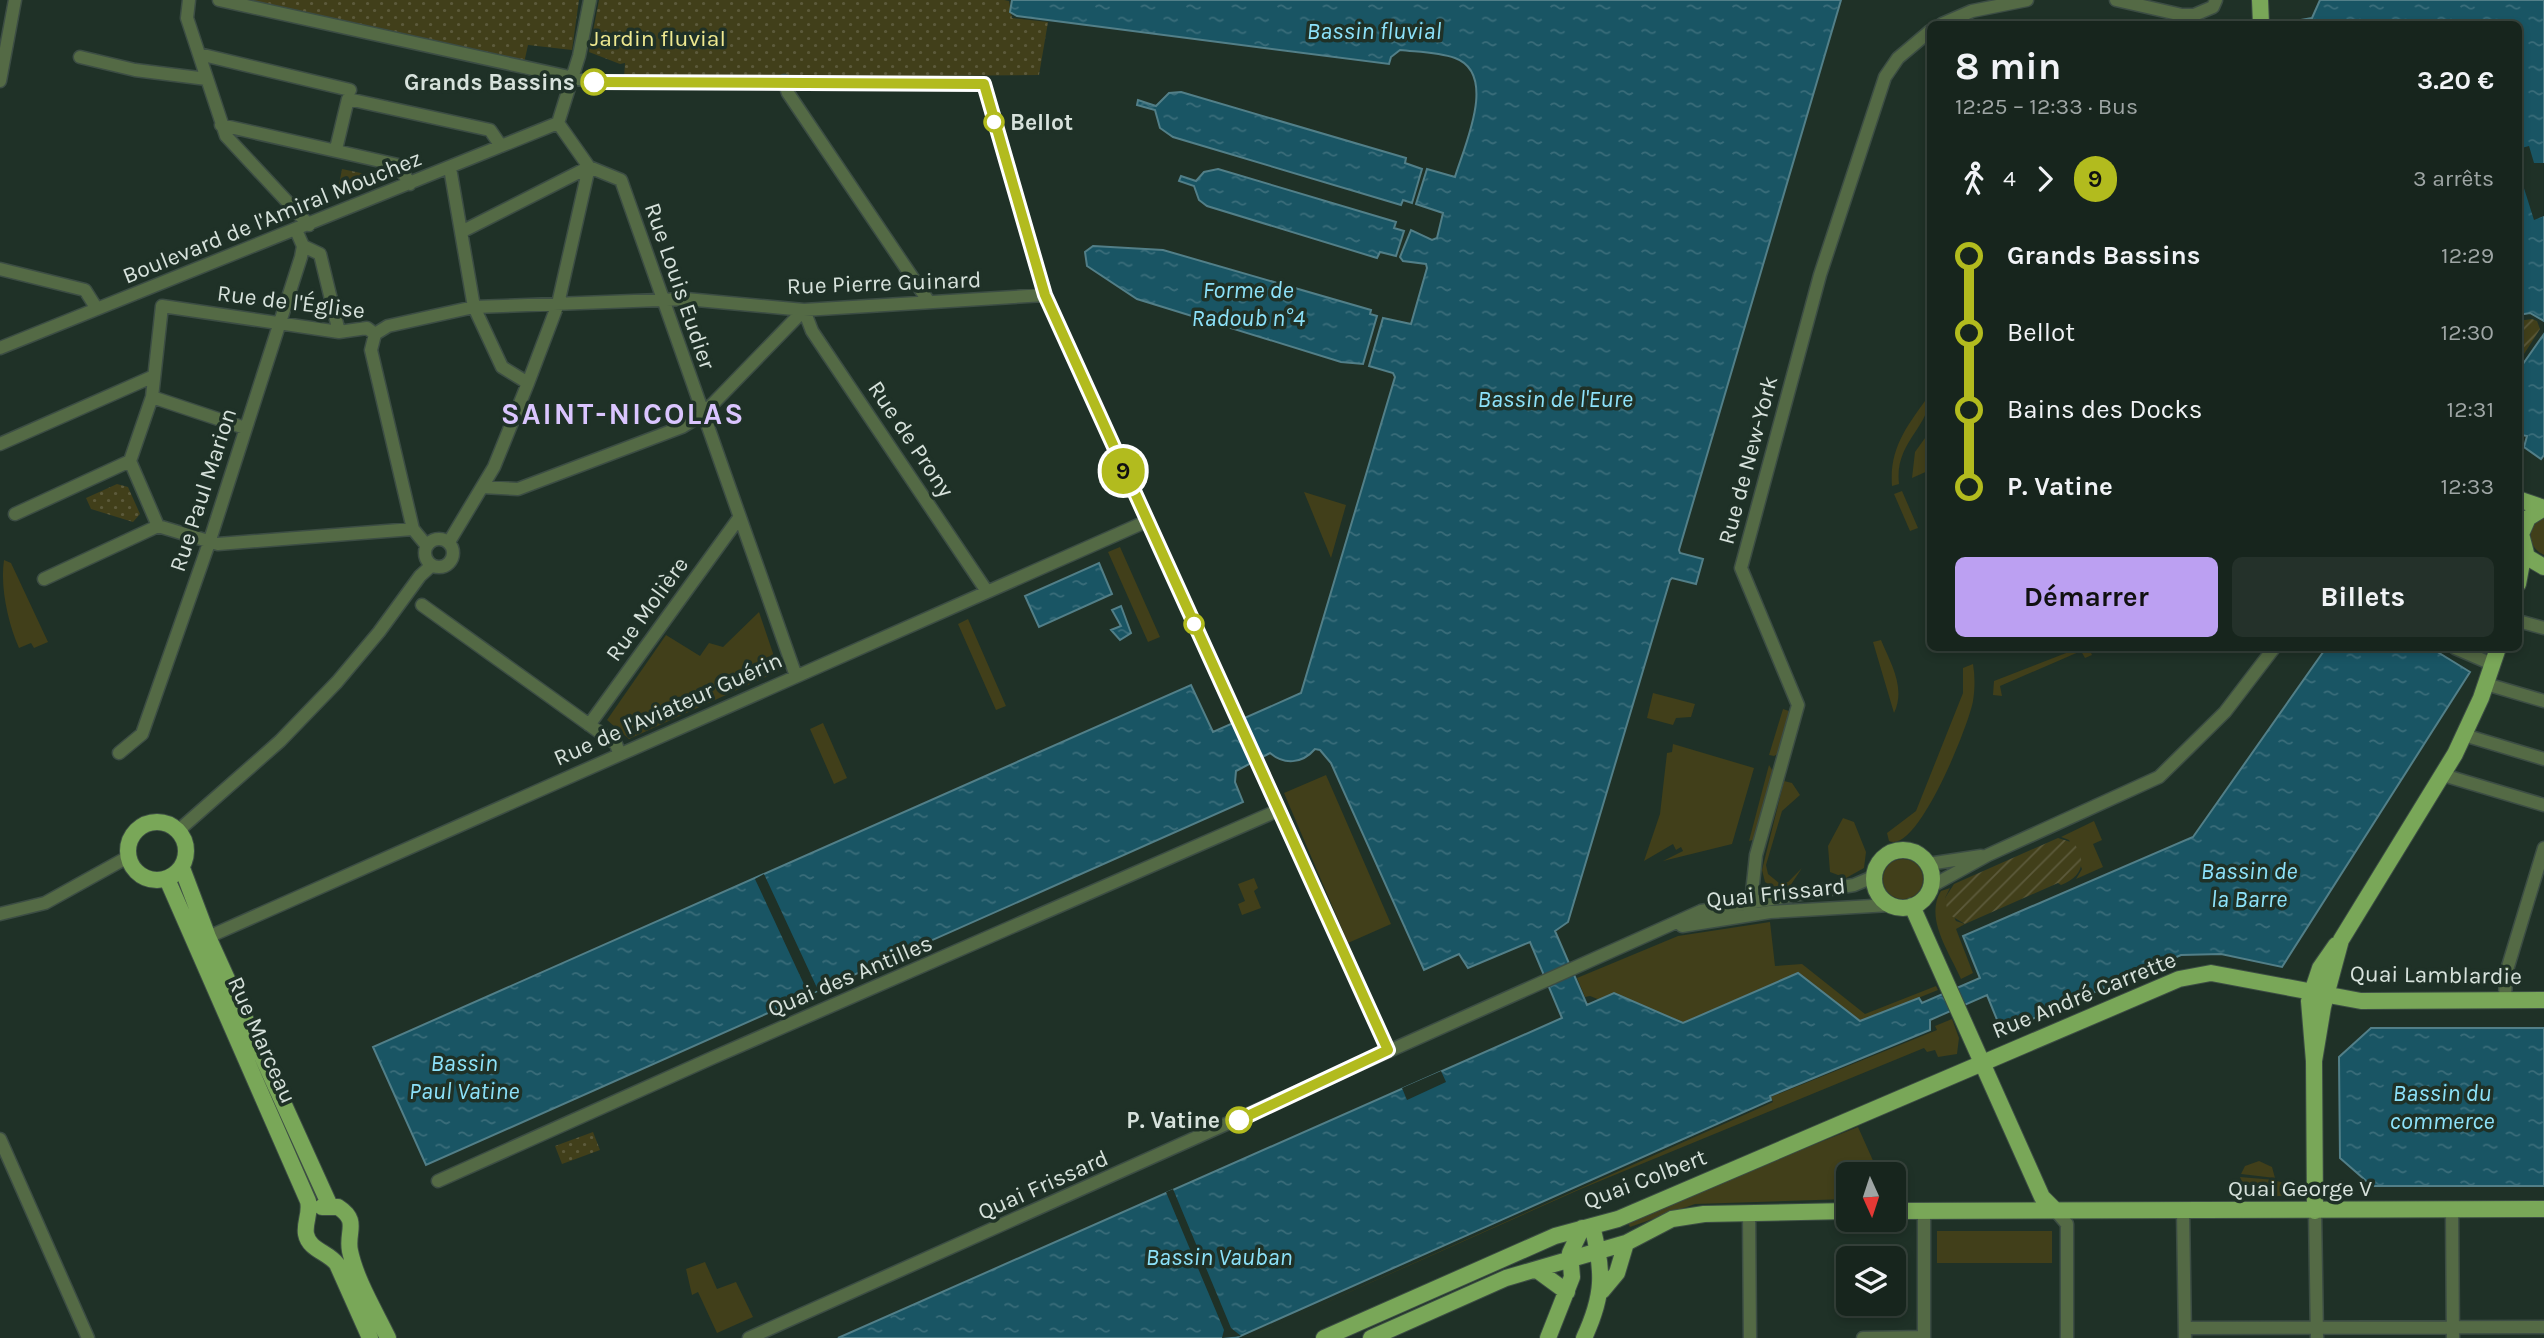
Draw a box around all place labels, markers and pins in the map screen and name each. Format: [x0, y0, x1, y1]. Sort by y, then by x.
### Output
place label: Grands Bassins [404, 69, 575, 96]
marker: Grands Bassins [581, 69, 607, 95]
place label: Bellot [1010, 109, 1073, 136]
marker: Bellot [984, 112, 1004, 132]
unlabelled marker [1184, 614, 1204, 634]
place label: P. Vatine [1126, 1107, 1220, 1134]
marker: P. Vatine [1226, 1107, 1252, 1133]

